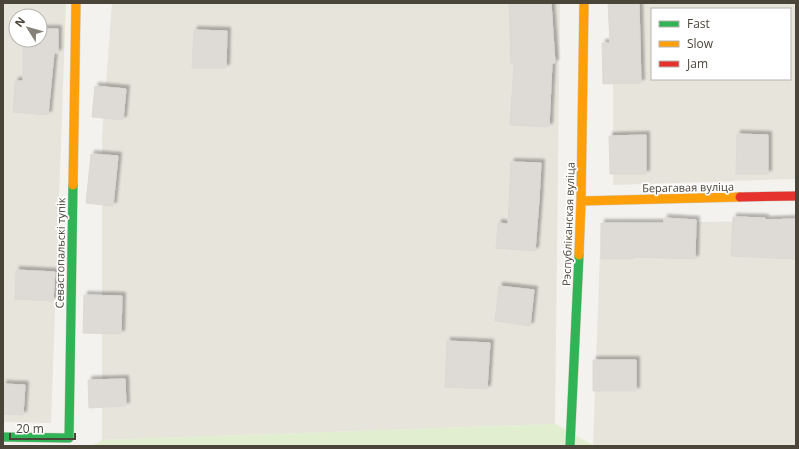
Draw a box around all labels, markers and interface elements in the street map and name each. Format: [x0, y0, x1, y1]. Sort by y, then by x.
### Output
north arrow [8, 8, 48, 48]
legend [651, 8, 791, 80]
text: N [11, 14, 28, 30]
text: Fast [687, 15, 710, 32]
text: Slow [687, 35, 714, 52]
text: Jam [686, 55, 708, 72]
street label: Рэспубліканская вуліца [558, 162, 578, 286]
street label: Берагавая вуліца [642, 179, 734, 195]
street label: Севастопальскі тупік [52, 197, 68, 309]
scale bar [10, 415, 75, 441]
text: 20 m [16, 420, 44, 437]

